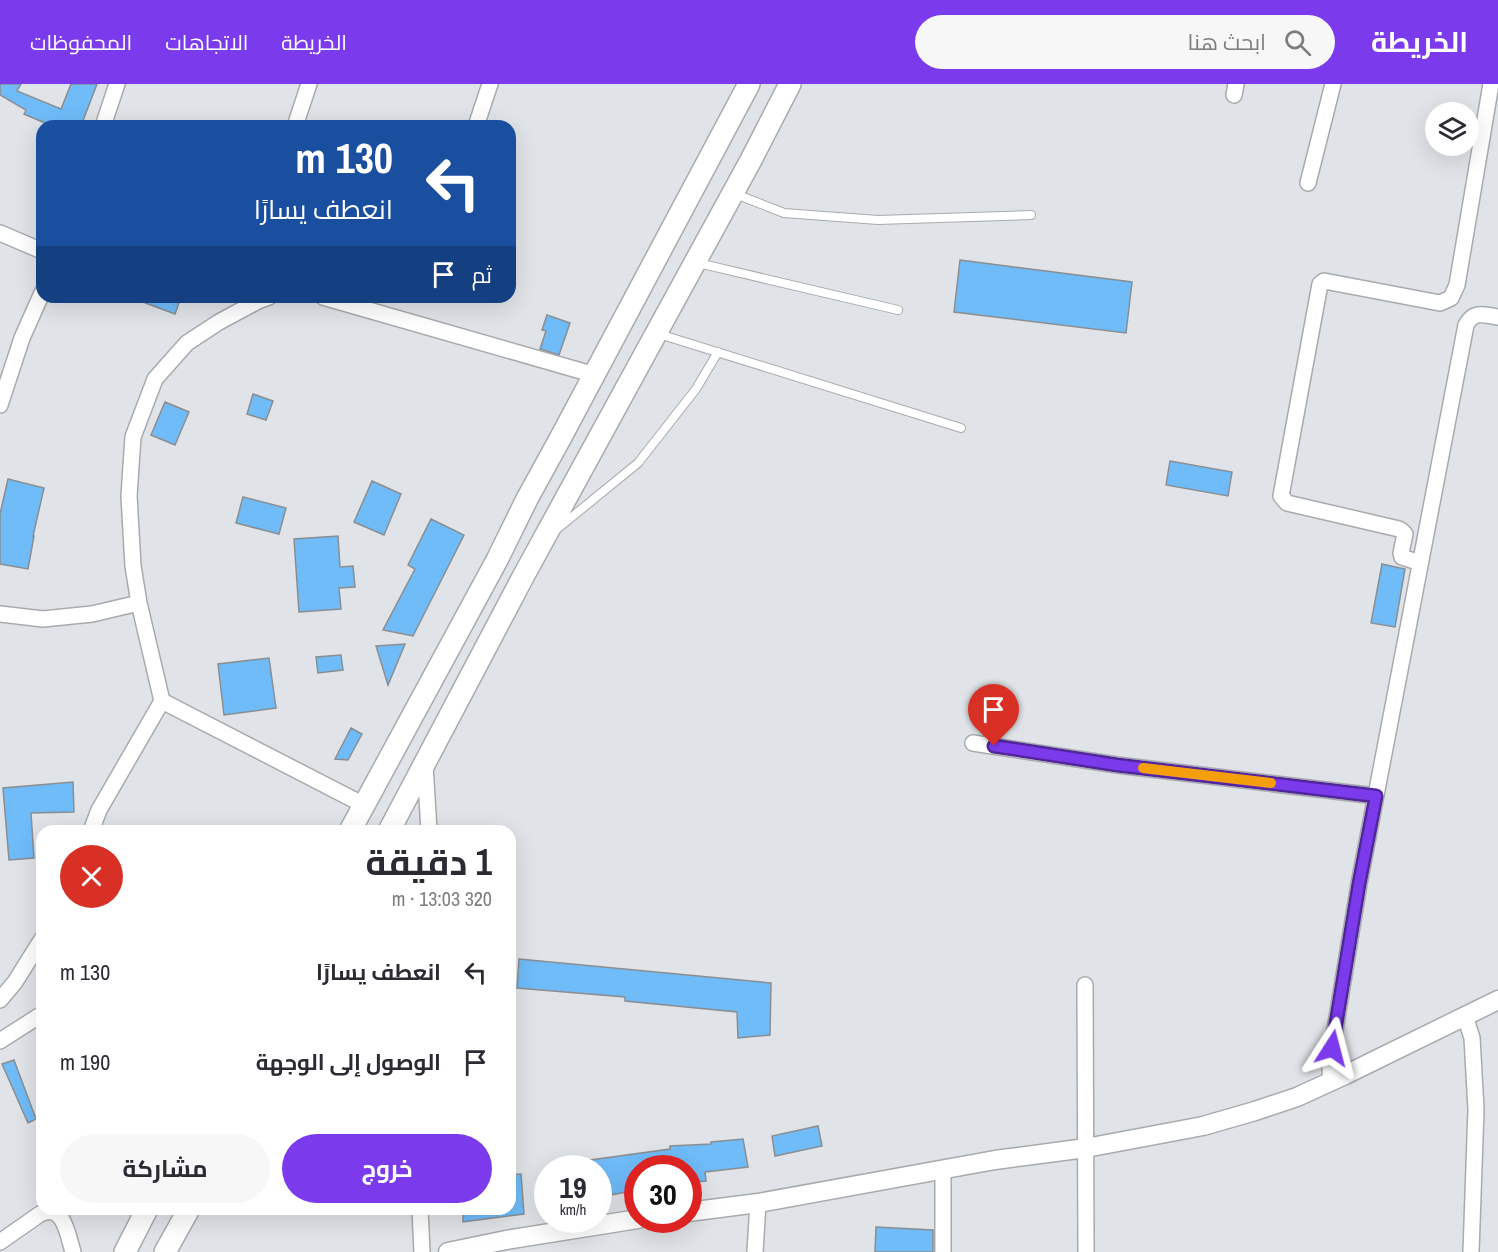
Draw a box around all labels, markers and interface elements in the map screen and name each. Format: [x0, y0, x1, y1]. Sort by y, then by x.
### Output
search box [915, 15, 1335, 69]
text: الخريطة [1371, 23, 1468, 61]
icon: search [1281, 26, 1314, 59]
text: ابحث هنا [1187, 27, 1266, 57]
text: المحفوظات [30, 28, 132, 57]
text: الاتجاهات [165, 28, 248, 57]
text: الخريطة [281, 28, 347, 57]
map controls [1425, 102, 1479, 156]
button: layers [1425, 102, 1479, 156]
text: 130 m [295, 130, 393, 186]
icon: left [414, 144, 492, 222]
text: انعطف يسارًا [254, 191, 393, 227]
icon: arrive [427, 258, 460, 291]
text: ثم [472, 260, 492, 290]
pin [968, 684, 1019, 746]
icon: arrive [977, 693, 1010, 726]
text: 1 دقيقة [366, 838, 492, 886]
button: close [60, 845, 123, 908]
text: 320 m · 13:03 [392, 885, 492, 912]
icon: left [459, 956, 492, 989]
text: 130 m [60, 957, 110, 987]
text: انعطف يسارًا [316, 957, 441, 987]
position arrow [1300, 1016, 1364, 1080]
icon: arrive [459, 1046, 492, 1079]
text: 190 m [60, 1047, 110, 1077]
text: الوصول إلى الوجهة [256, 1047, 441, 1077]
button: مشاركة [60, 1134, 270, 1203]
button: خروج [282, 1134, 492, 1203]
speed limit sign: 30 [624, 1155, 702, 1233]
text: 19 [559, 1167, 587, 1207]
text: km/h [560, 1199, 586, 1220]

